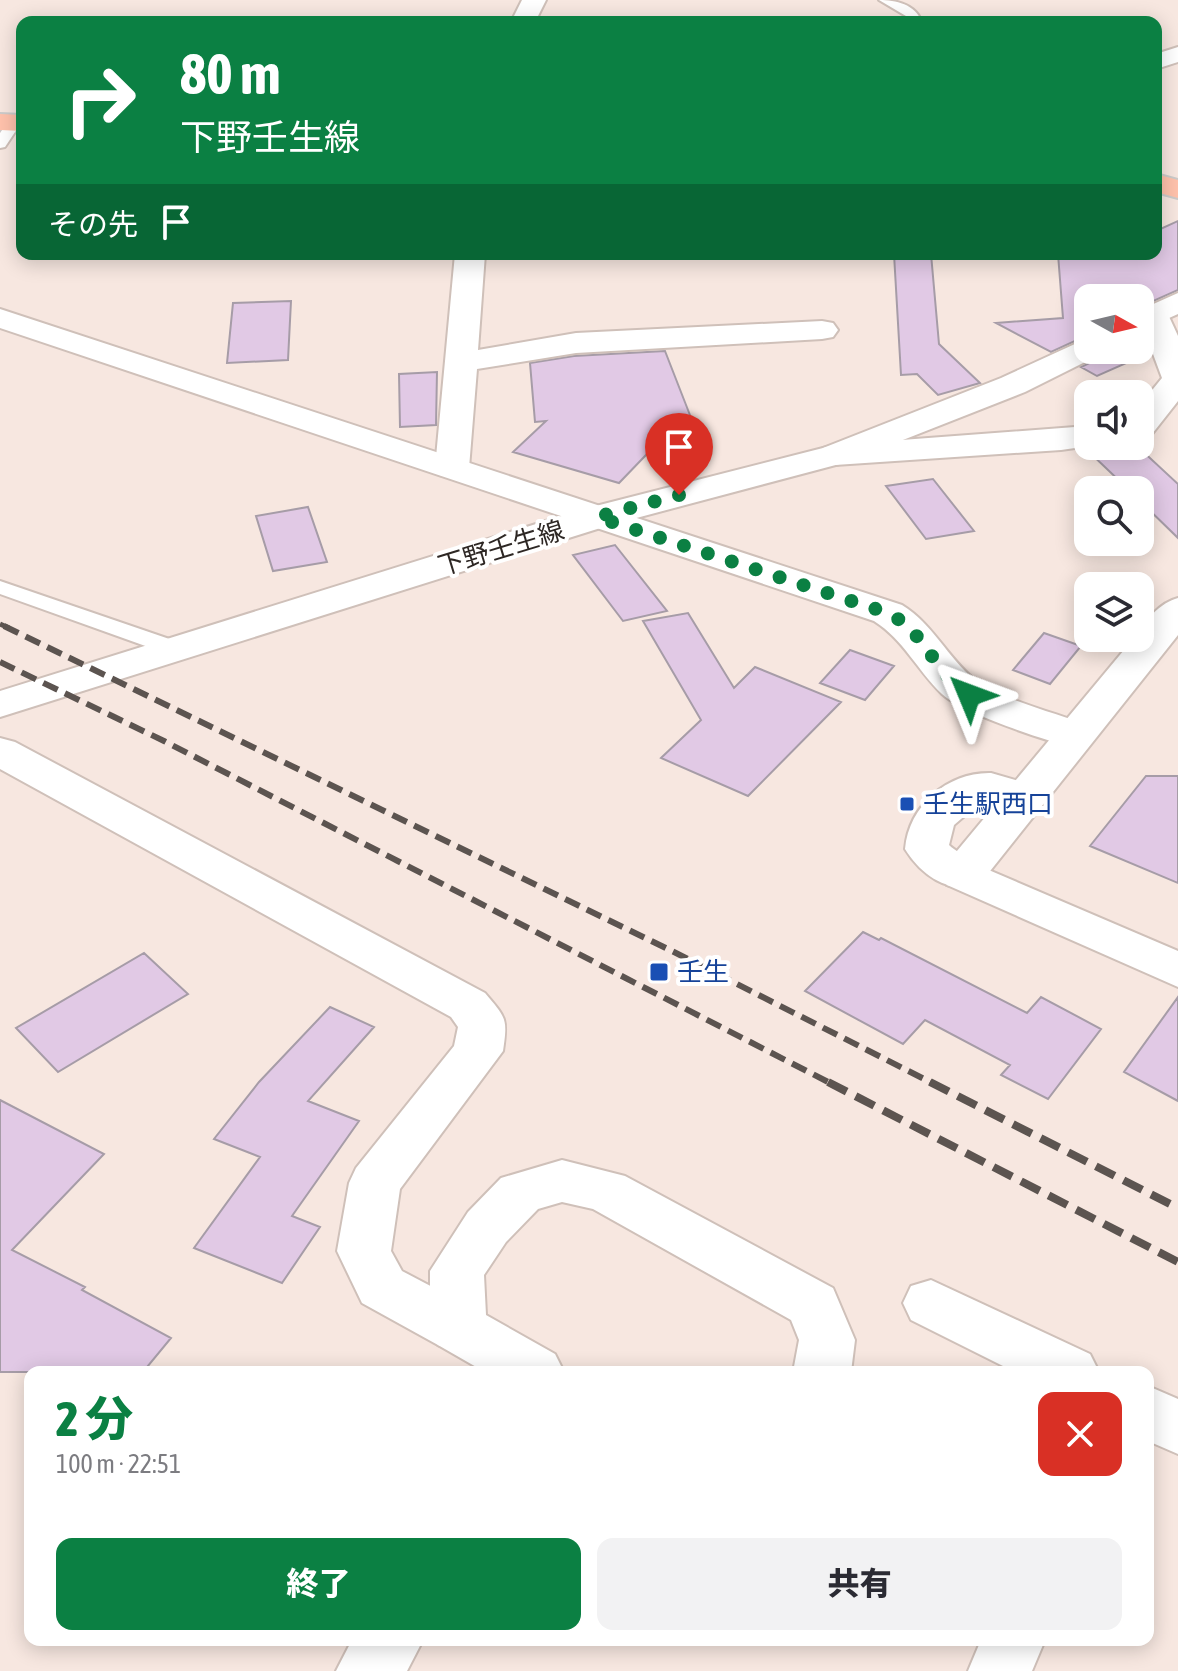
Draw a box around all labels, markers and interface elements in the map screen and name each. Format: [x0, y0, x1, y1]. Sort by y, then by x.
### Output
text: 80 m [180, 42, 281, 106]
icon: right [48, 48, 152, 152]
text: 下野壬生線 [180, 116, 360, 158]
icon: arrive [154, 200, 198, 244]
text: その先 [48, 207, 138, 241]
north arrow [1074, 284, 1154, 364]
map controls [1074, 284, 1154, 652]
button: sound [1074, 380, 1154, 460]
pin [645, 413, 713, 495]
icon: arrive [657, 425, 701, 469]
button: search [1074, 476, 1154, 556]
street label: 下野壬生線 [434, 515, 568, 581]
button: layers [1074, 572, 1154, 652]
position arrow [927, 653, 1011, 737]
place label: 壬生駅西口 [923, 789, 1053, 819]
marker: 壬生駅西口 [898, 795, 916, 813]
place label: 壬生 [677, 957, 729, 987]
marker: 壬生 [648, 961, 670, 983]
text: 2 分 [56, 1391, 133, 1446]
button: close [1038, 1392, 1122, 1476]
text: 100 m · 22:51 [56, 1449, 181, 1479]
button: 終了 [56, 1538, 581, 1630]
button: 共有 [597, 1538, 1122, 1630]

